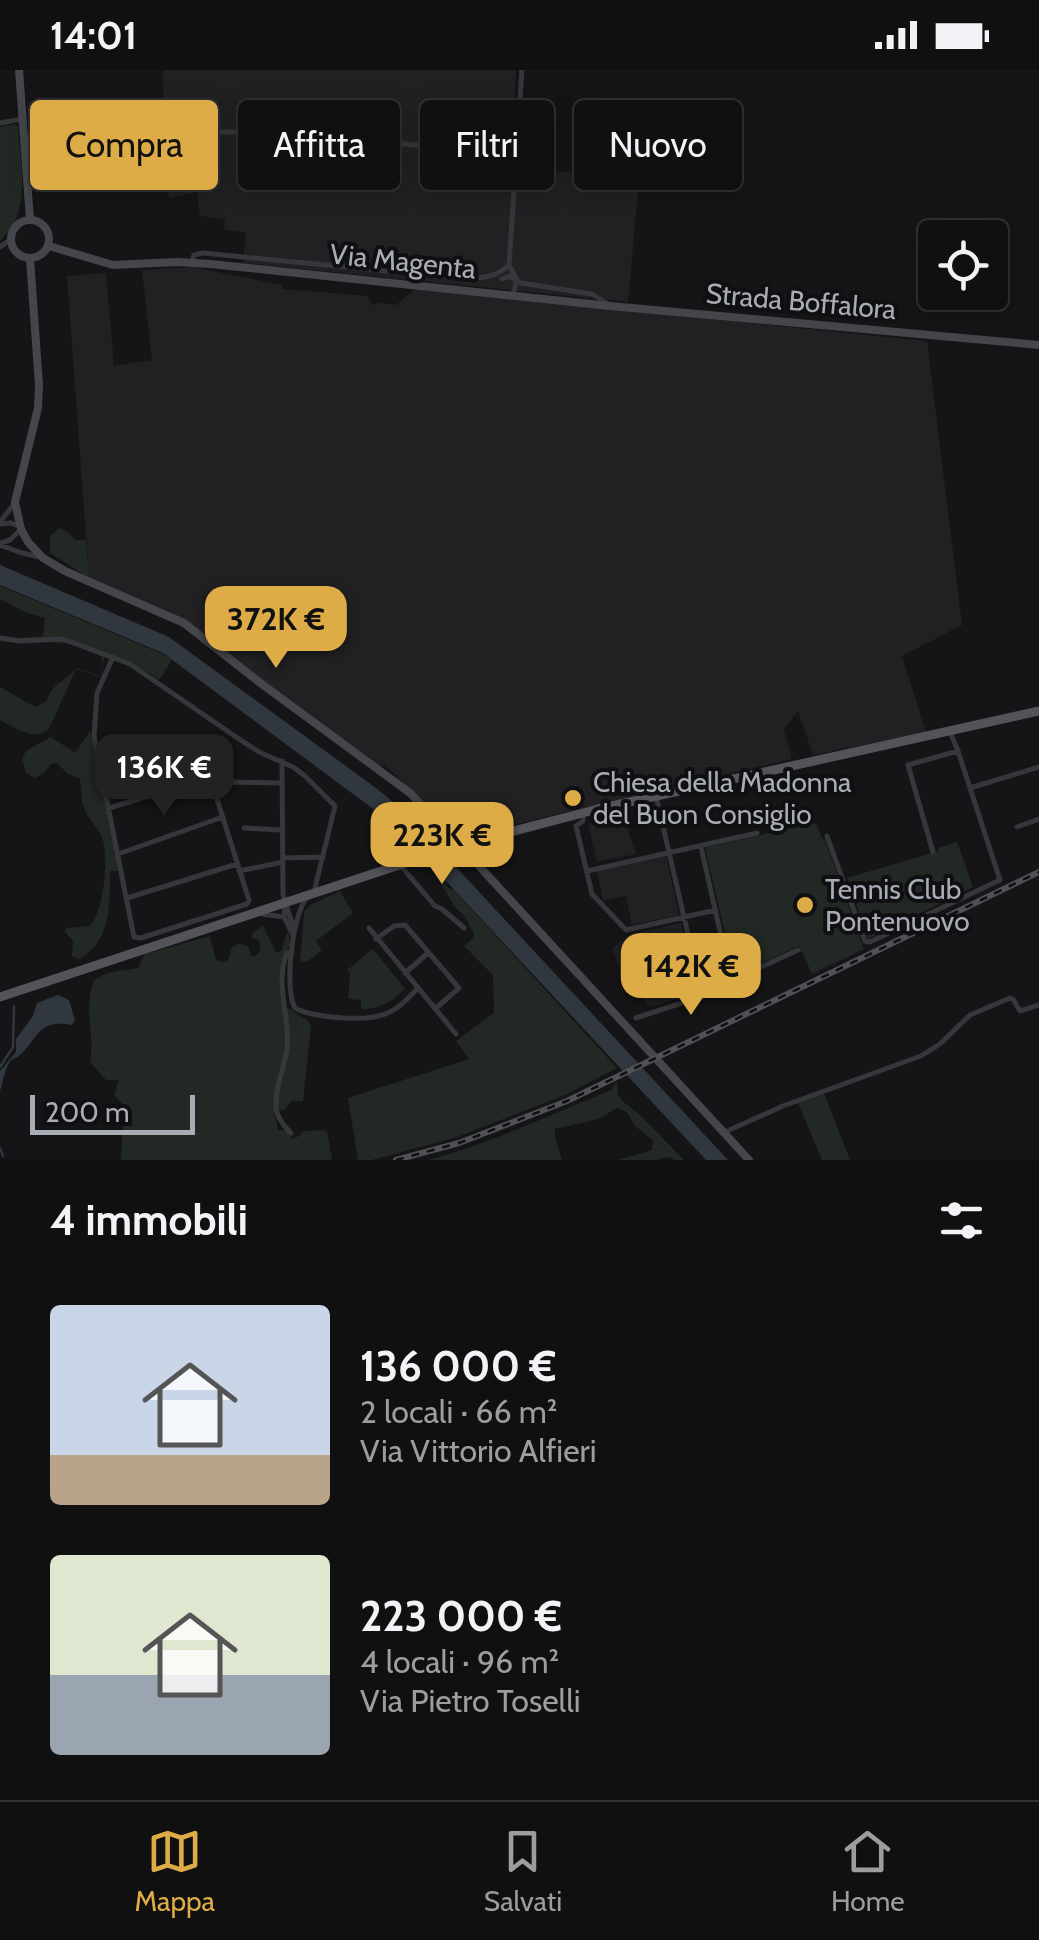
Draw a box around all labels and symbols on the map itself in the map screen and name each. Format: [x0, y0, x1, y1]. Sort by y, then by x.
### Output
street label: Via Magenta [328, 236, 478, 286]
street label: Strada Boffalora [705, 276, 898, 326]
pin: 372K € [195, 586, 357, 671]
pin: 136K € [83, 734, 245, 819]
place label: Chiesa della Madonna del Buon Consiglio [593, 765, 852, 831]
marker: Chiesa della Madonna del Buon Consiglio [562, 787, 584, 809]
pin: 223K € [361, 802, 523, 887]
place label: Tennis Club Pontenuovo [825, 872, 970, 938]
marker: Tennis Club Pontenuovo [794, 894, 816, 916]
pin: 142K € [610, 933, 772, 1018]
scale bar [30, 1090, 195, 1134]

